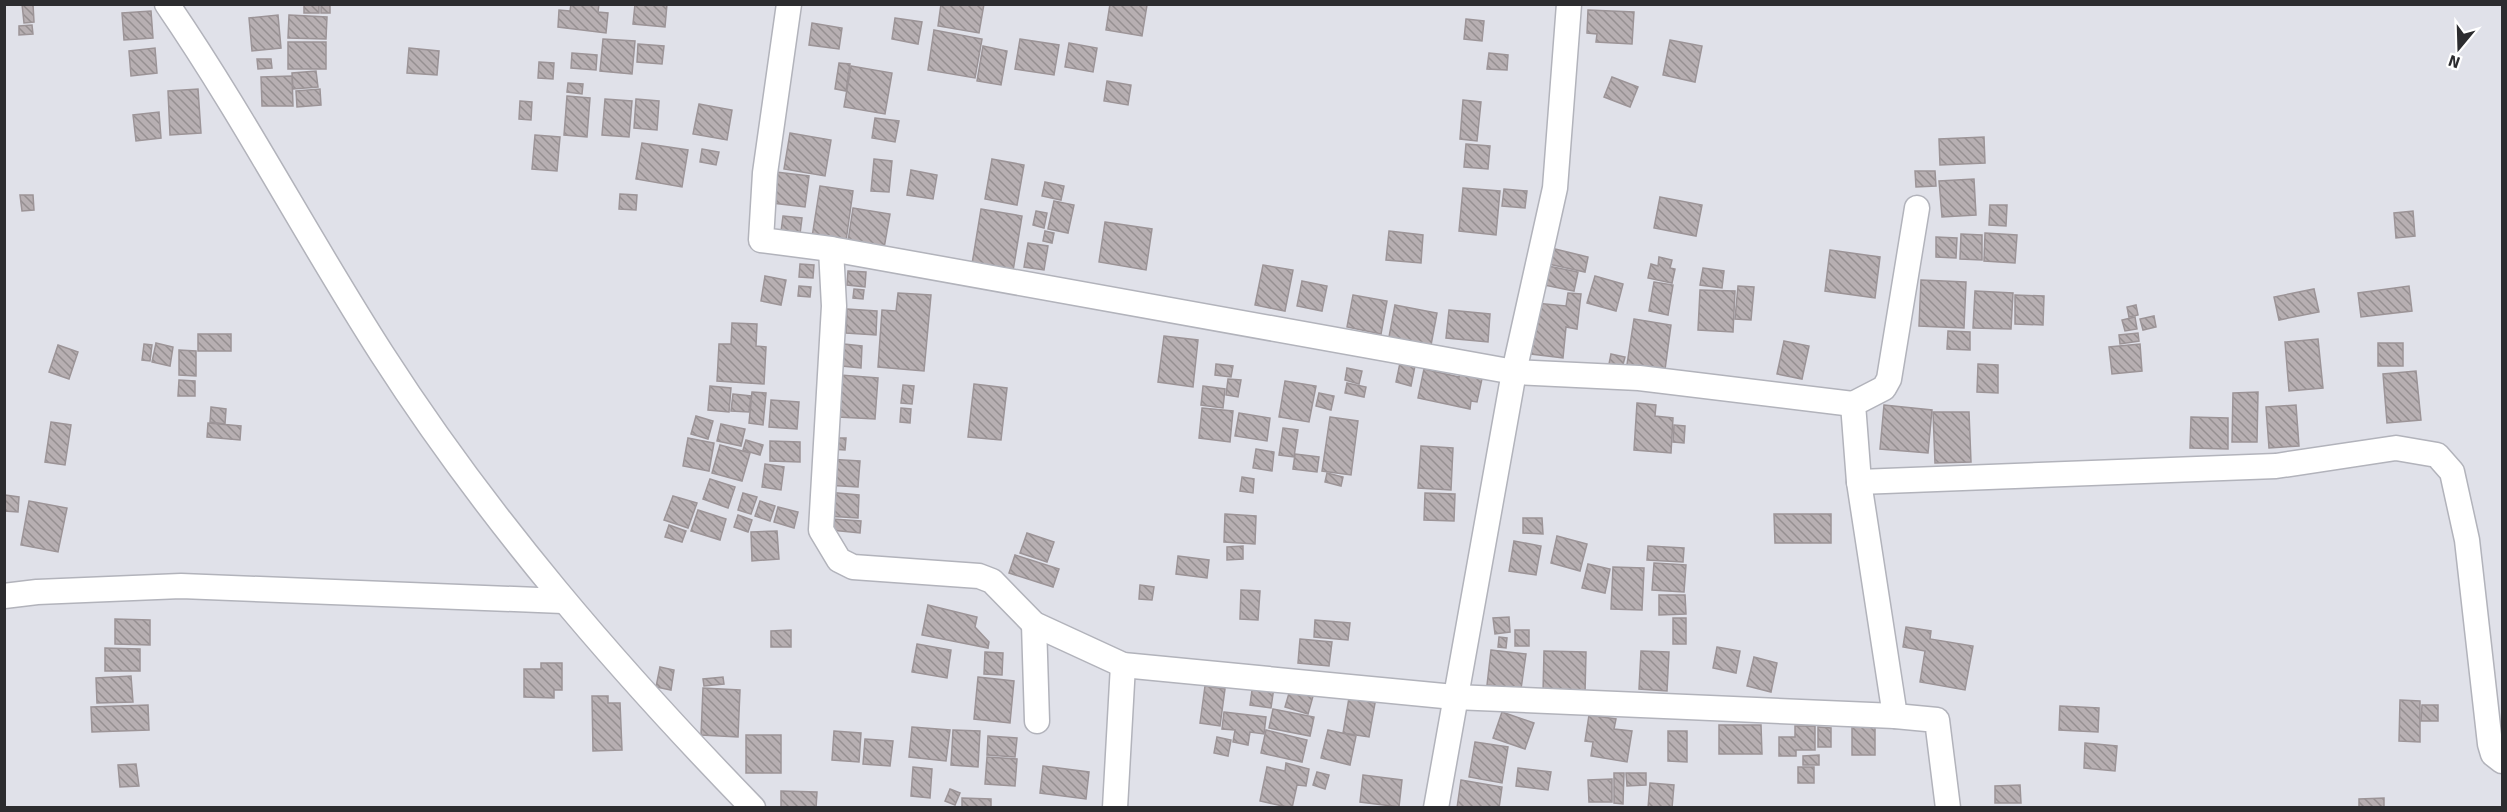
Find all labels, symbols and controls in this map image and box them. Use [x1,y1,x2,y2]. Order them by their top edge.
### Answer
north arrow [2429,18,2489,78]
text: N [2446,50,2463,73]

